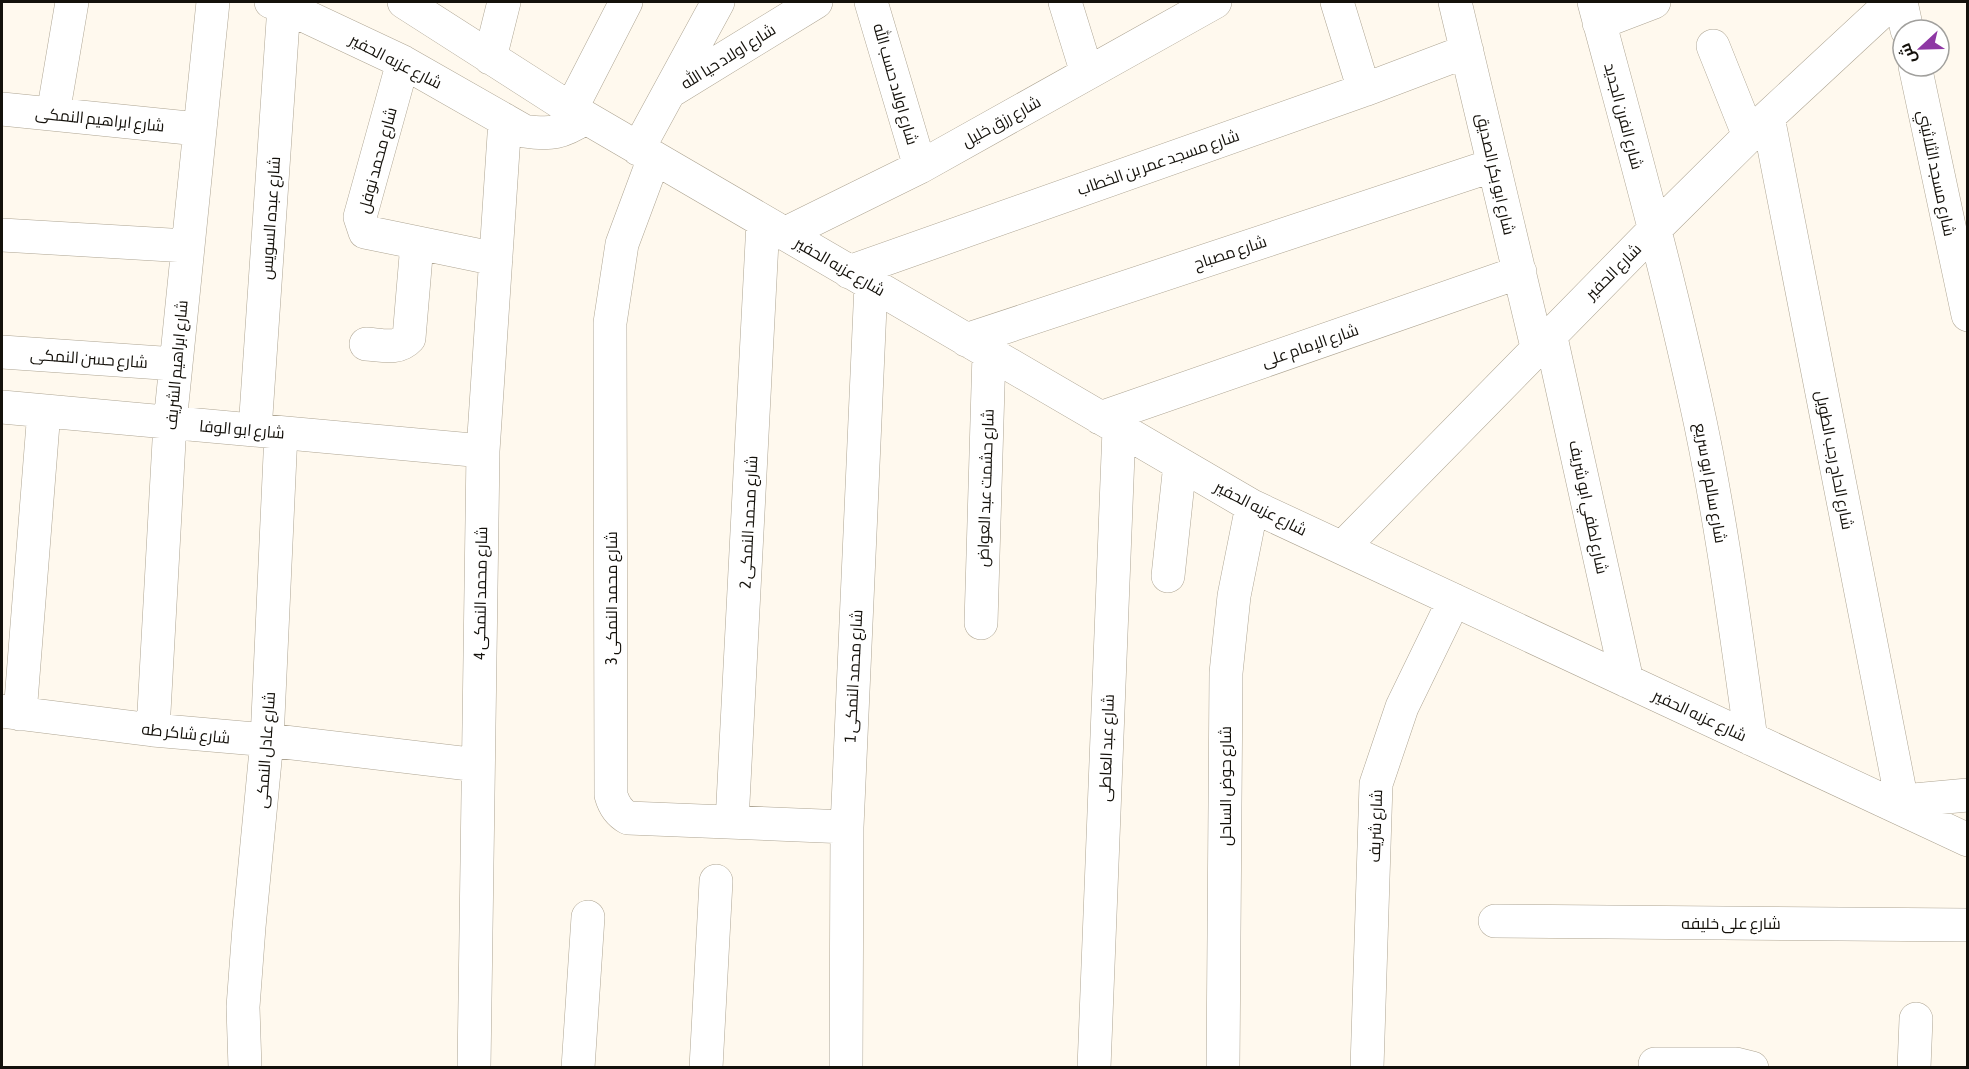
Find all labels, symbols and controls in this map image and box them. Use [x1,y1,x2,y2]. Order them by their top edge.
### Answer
north arrow [1891,18,1951,78]
street label: شارع اولاد حيا الله [677,19,780,95]
street label: شارع اولاد حسب الله [867,21,923,148]
street label: شارع عزبه الحفير [345,30,445,95]
text: ش [1895,40,1920,67]
street label: شارع الفرن الجديد [1598,61,1647,172]
street label: شارع رزق خليل [958,92,1045,153]
street label: شارع ابراهيم النمكى [34,103,166,138]
street label: شارع محمد نوفل [354,105,403,216]
street label: شارع مسجد الثلاثيني [1910,108,1959,239]
street label: شارع ابو بكر الصديق [1470,111,1519,237]
street label: شارع مسجد عمر بن الخطاب [1075,126,1242,201]
street label: شارع عبده السويس [257,156,286,280]
street label: شارع عزبه الحفير [789,232,888,302]
street label: شارع مصباح [1191,232,1270,275]
street label: شارع الحفير [1581,239,1647,305]
street label: شارع ابراهيم الشريف [161,299,194,431]
street label: شارع الإمام على [1259,320,1362,373]
street label: شارع حسن النمكى [29,345,148,374]
street label: شارع الحاج رجب الطويل [1810,389,1857,532]
street label: شارع حشمت عبد العواض [973,409,1000,568]
street label: شارع ابو الوفا [198,416,285,445]
street label: شارع سالم ابو سريع [1689,422,1730,545]
street label: شارع لطفي ابو شريف [1561,438,1612,577]
street label: شارع محمد النمكى 2 [736,455,763,589]
street label: شارع عزبه الحفير [1210,477,1310,542]
street label: شارع محمد النمكى 4 [470,526,493,660]
street label: شارع محمد النمكى 3 [602,531,623,665]
street label: شارع محمد النمكى 1 [841,609,868,743]
street label: شارع عزبه الحفير [1648,685,1750,747]
street label: شارع عادل النمكى [252,691,281,809]
street label: شارع عبد العاطى [1095,694,1120,802]
street label: شارع شاكر طه [140,719,231,750]
street label: شارع حوض الساحل [1216,726,1237,846]
street label: شارع شريف [1365,789,1388,863]
street label: شارع على خليفه [1681,914,1781,935]

